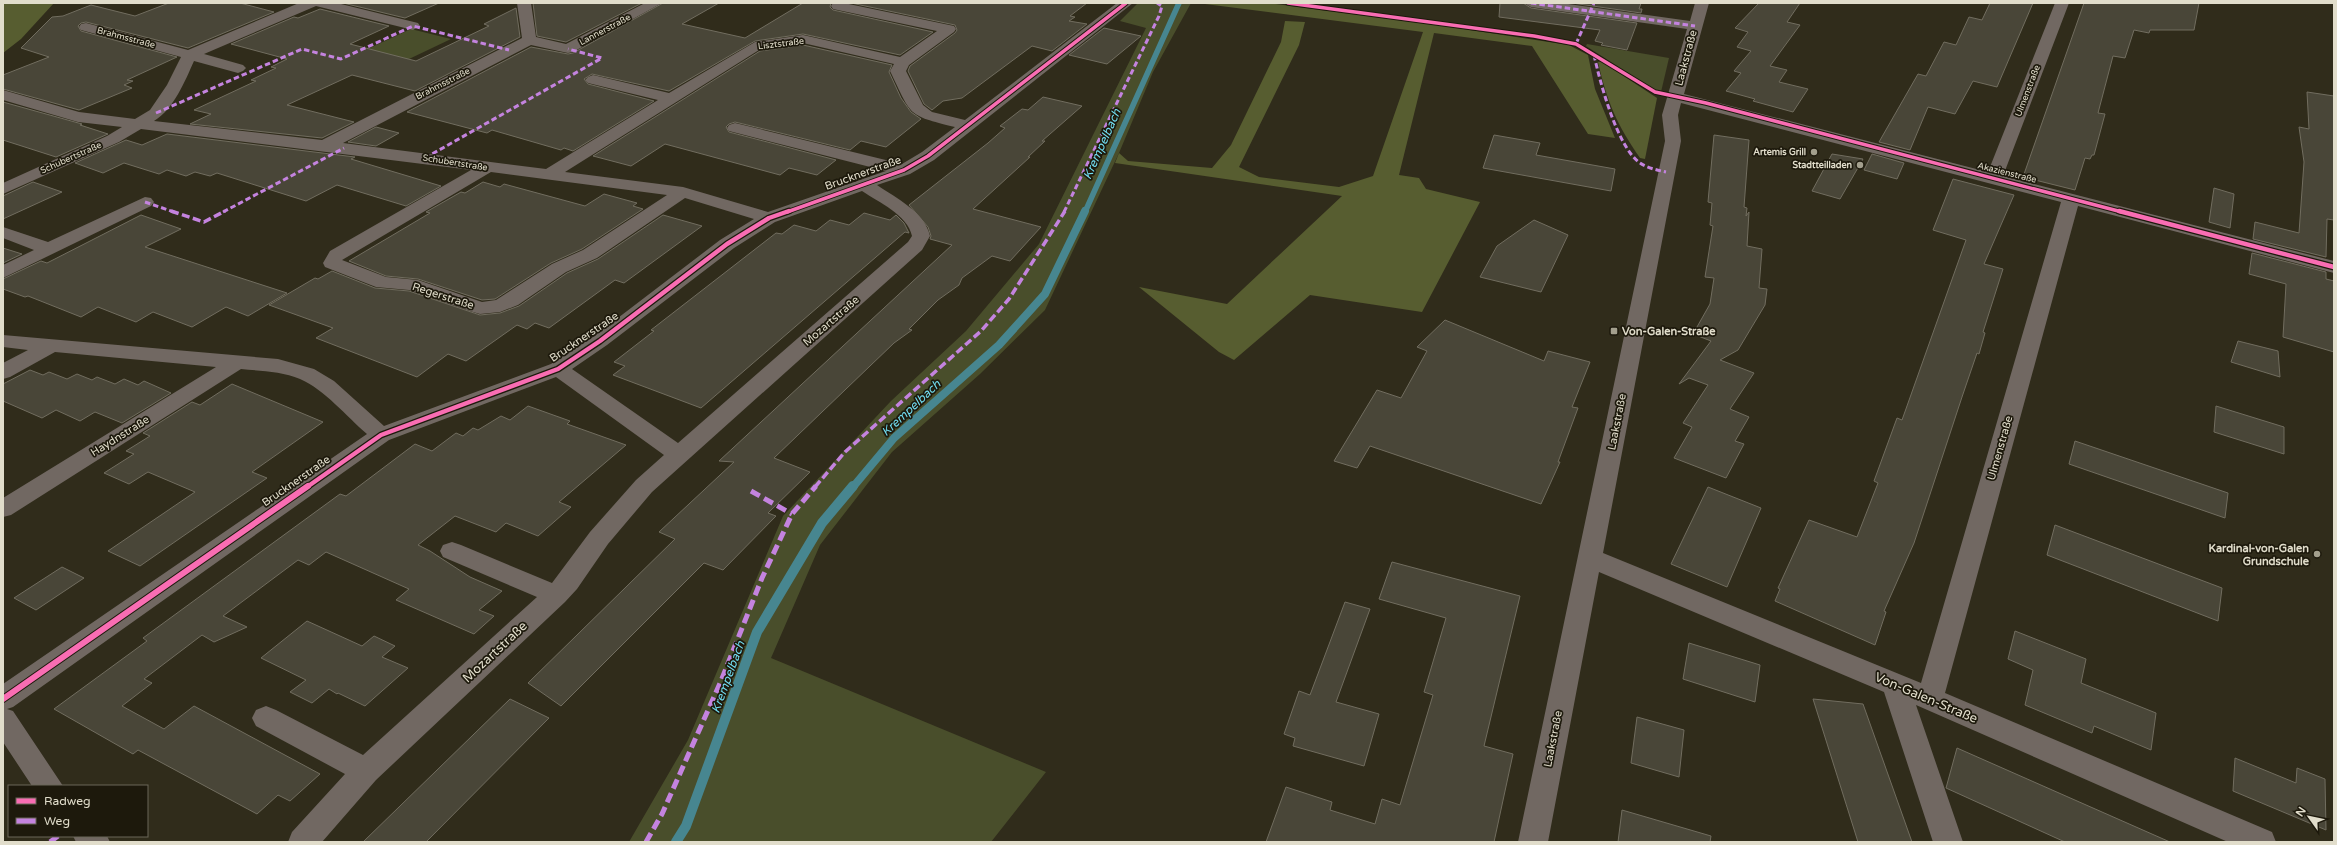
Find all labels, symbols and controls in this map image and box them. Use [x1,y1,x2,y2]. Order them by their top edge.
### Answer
street label: Lannerstraße [577,12,633,48]
street label: Brahmsstraße [96,25,156,51]
street label: Laakstraße [1672,29,1700,87]
street label: Lisztstraße [757,36,805,52]
street label: Ulmenstraße [2013,64,2043,118]
street label: Brahmsstraße [414,66,472,102]
water label: Krempelbach [1080,106,1124,181]
street label: Schubertstraße [39,140,103,176]
place label: Artemis Grill [1753,147,1806,158]
marker: Artemis Grill [1809,147,1819,157]
street label: Schubertstraße [422,152,488,174]
street label: Brucknerstraße [823,153,903,193]
place label: Stadtteilladen [1793,160,1852,171]
marker: Stadtteilladen [1855,160,1865,170]
street label: Akazienstraße [1976,160,2038,186]
street label: Regerstraße [410,280,476,312]
street label: Mozartstraße [800,293,862,349]
street label: Brucknerstraße [547,309,621,365]
place label: Von-Galen-Straße [1622,325,1716,338]
marker: Von-Galen-Straße [1609,326,1619,336]
water label: Krempelbach [879,377,944,439]
street label: Laakstraße [1605,393,1629,451]
street label: Haydnstraße [88,413,152,459]
street label: Ulmenstraße [1985,414,2015,482]
street label: Brucknerstraße [259,453,333,509]
place label: Kardinal-von-Galen Grundschule [2209,542,2310,568]
marker: Kardinal-von-Galen Grundschule [2312,549,2322,559]
street label: Mozartstraße [459,618,531,686]
water label: Krempelbach [708,638,748,715]
street label: Von-Galen-Straße [1872,669,1980,727]
street label: Laakstraße [1541,710,1565,768]
legend [8,785,148,837]
text: Radweg [44,794,91,808]
north arrow [2289,797,2329,837]
text: N [2293,805,2309,819]
text: Weg [44,814,70,828]

